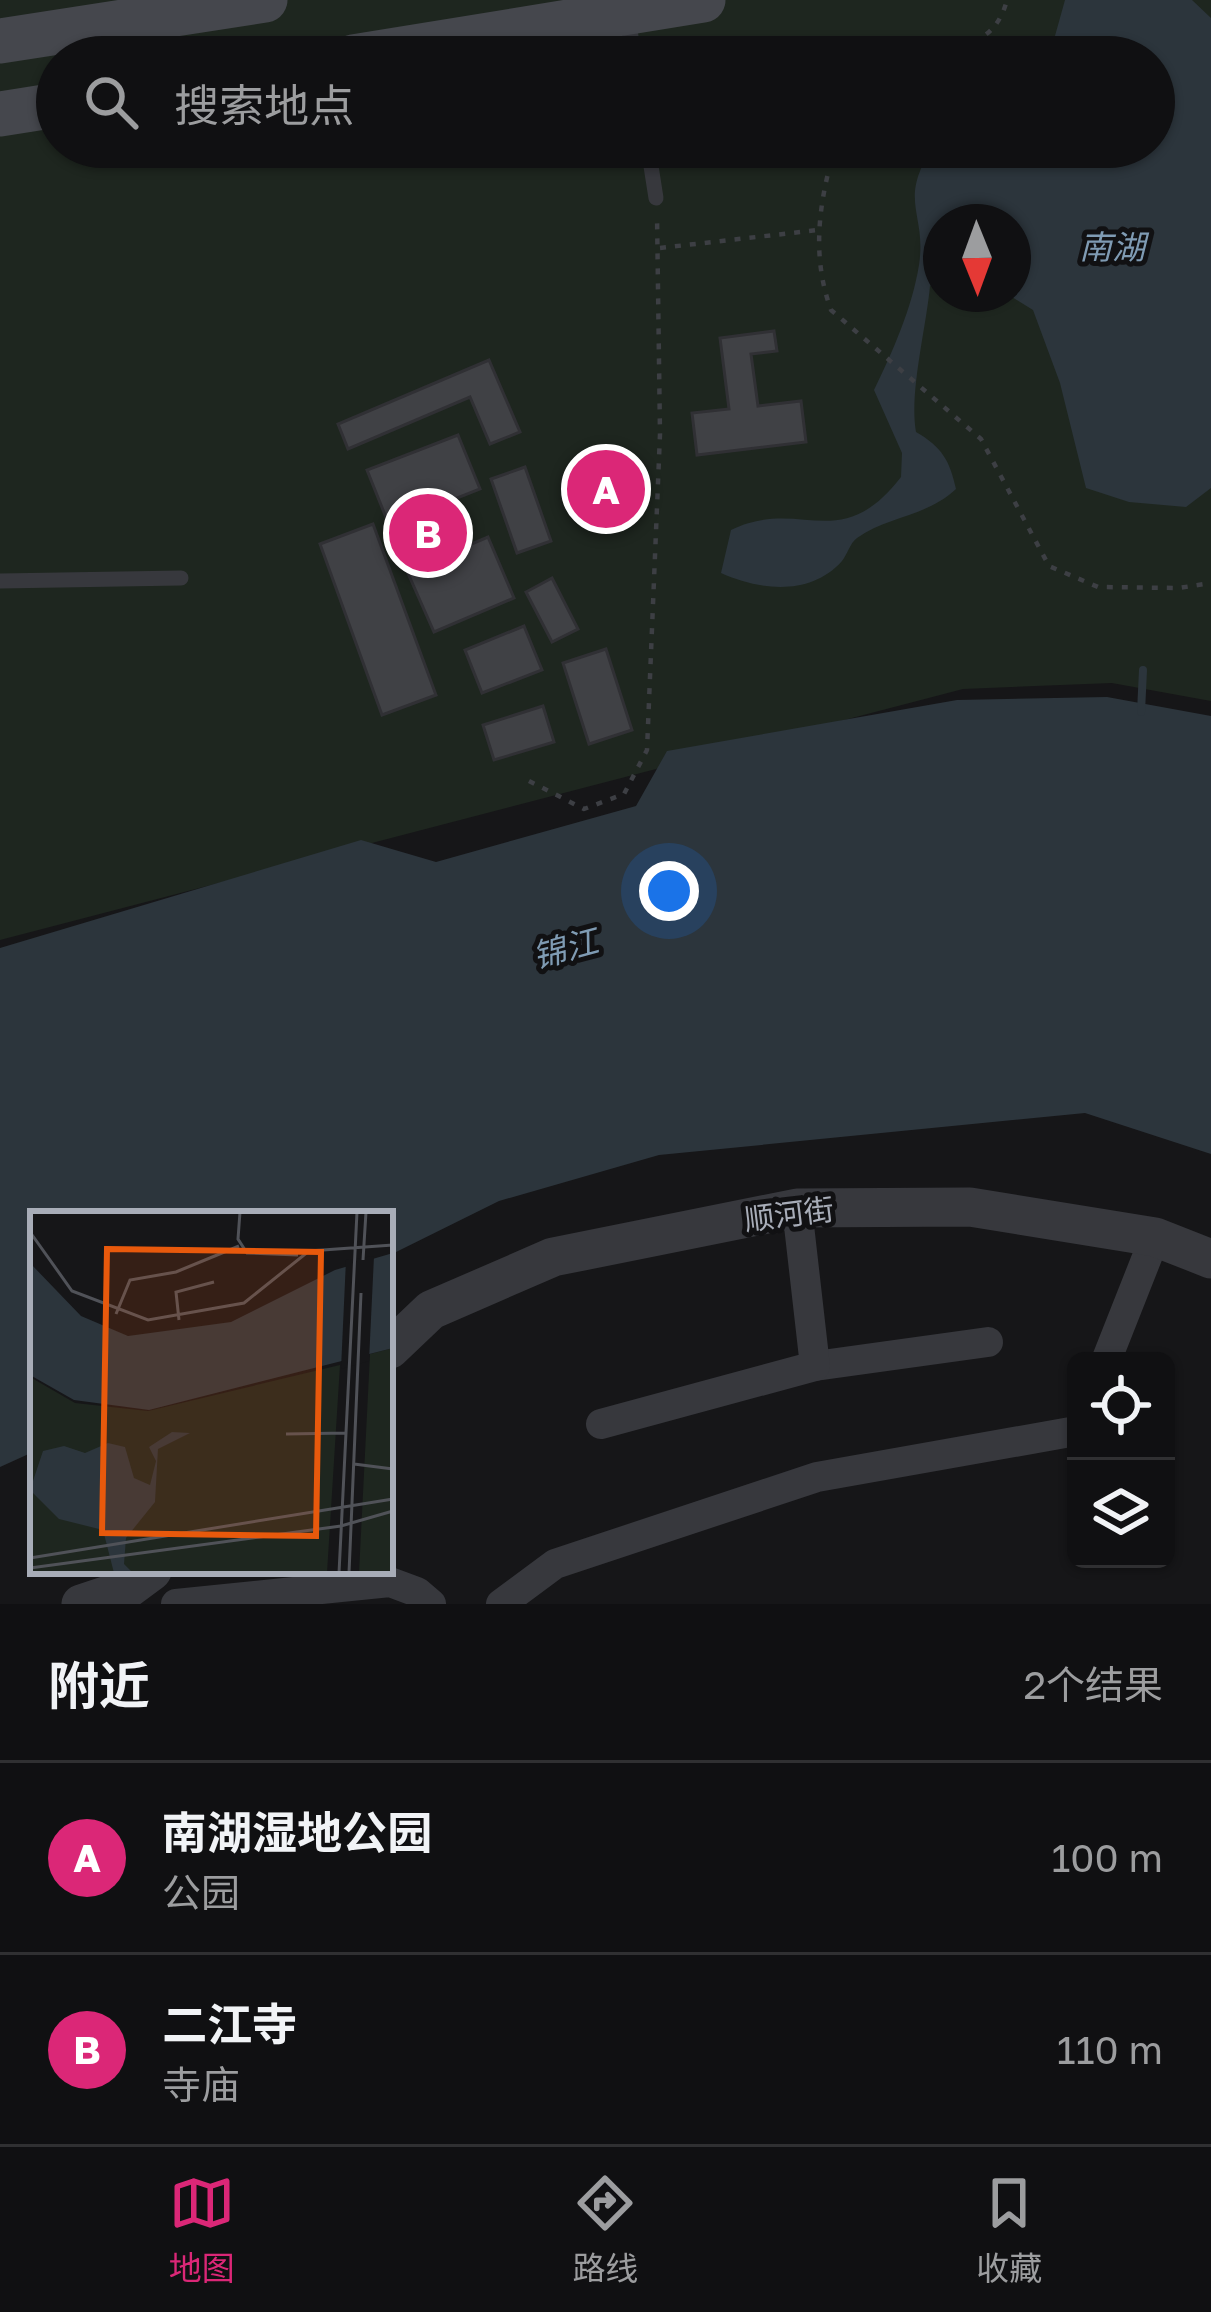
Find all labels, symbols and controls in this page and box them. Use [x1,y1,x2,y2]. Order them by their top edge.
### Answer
search box [36,36,1175,168]
icon: search [78,69,144,135]
text: 搜索地点 [174,78,354,132]
north arrow [923,204,1031,312]
water label: 南湖 [1079,227,1150,266]
pin: A [567,444,645,534]
pin: B [389,488,467,578]
your location [639,861,699,921]
water label: 锦江 [528,920,605,975]
street label: 顺河街 [742,1191,836,1237]
inset map [30,1211,393,1574]
map controls [1067,1352,1175,1568]
button: locate [1067,1352,1175,1460]
button: layers [1067,1460,1175,1568]
text: 附近 [48,1654,150,1715]
text: 2个结果 [1023,1661,1163,1708]
text: 南湖湿地公园 [162,1805,432,1859]
text: A [73,1834,101,1881]
text: 100 m [1051,1834,1163,1881]
text: 公园 [162,1869,240,1916]
text: 二江寺 [162,1997,297,2051]
text: B [73,2026,101,2073]
text: 110 m [1057,2026,1163,2073]
text: 寺庙 [162,2061,240,2108]
tab: 地图 [169,2170,235,2290]
tab: 路线 [572,2170,638,2290]
tab: 收藏 [976,2170,1042,2290]

